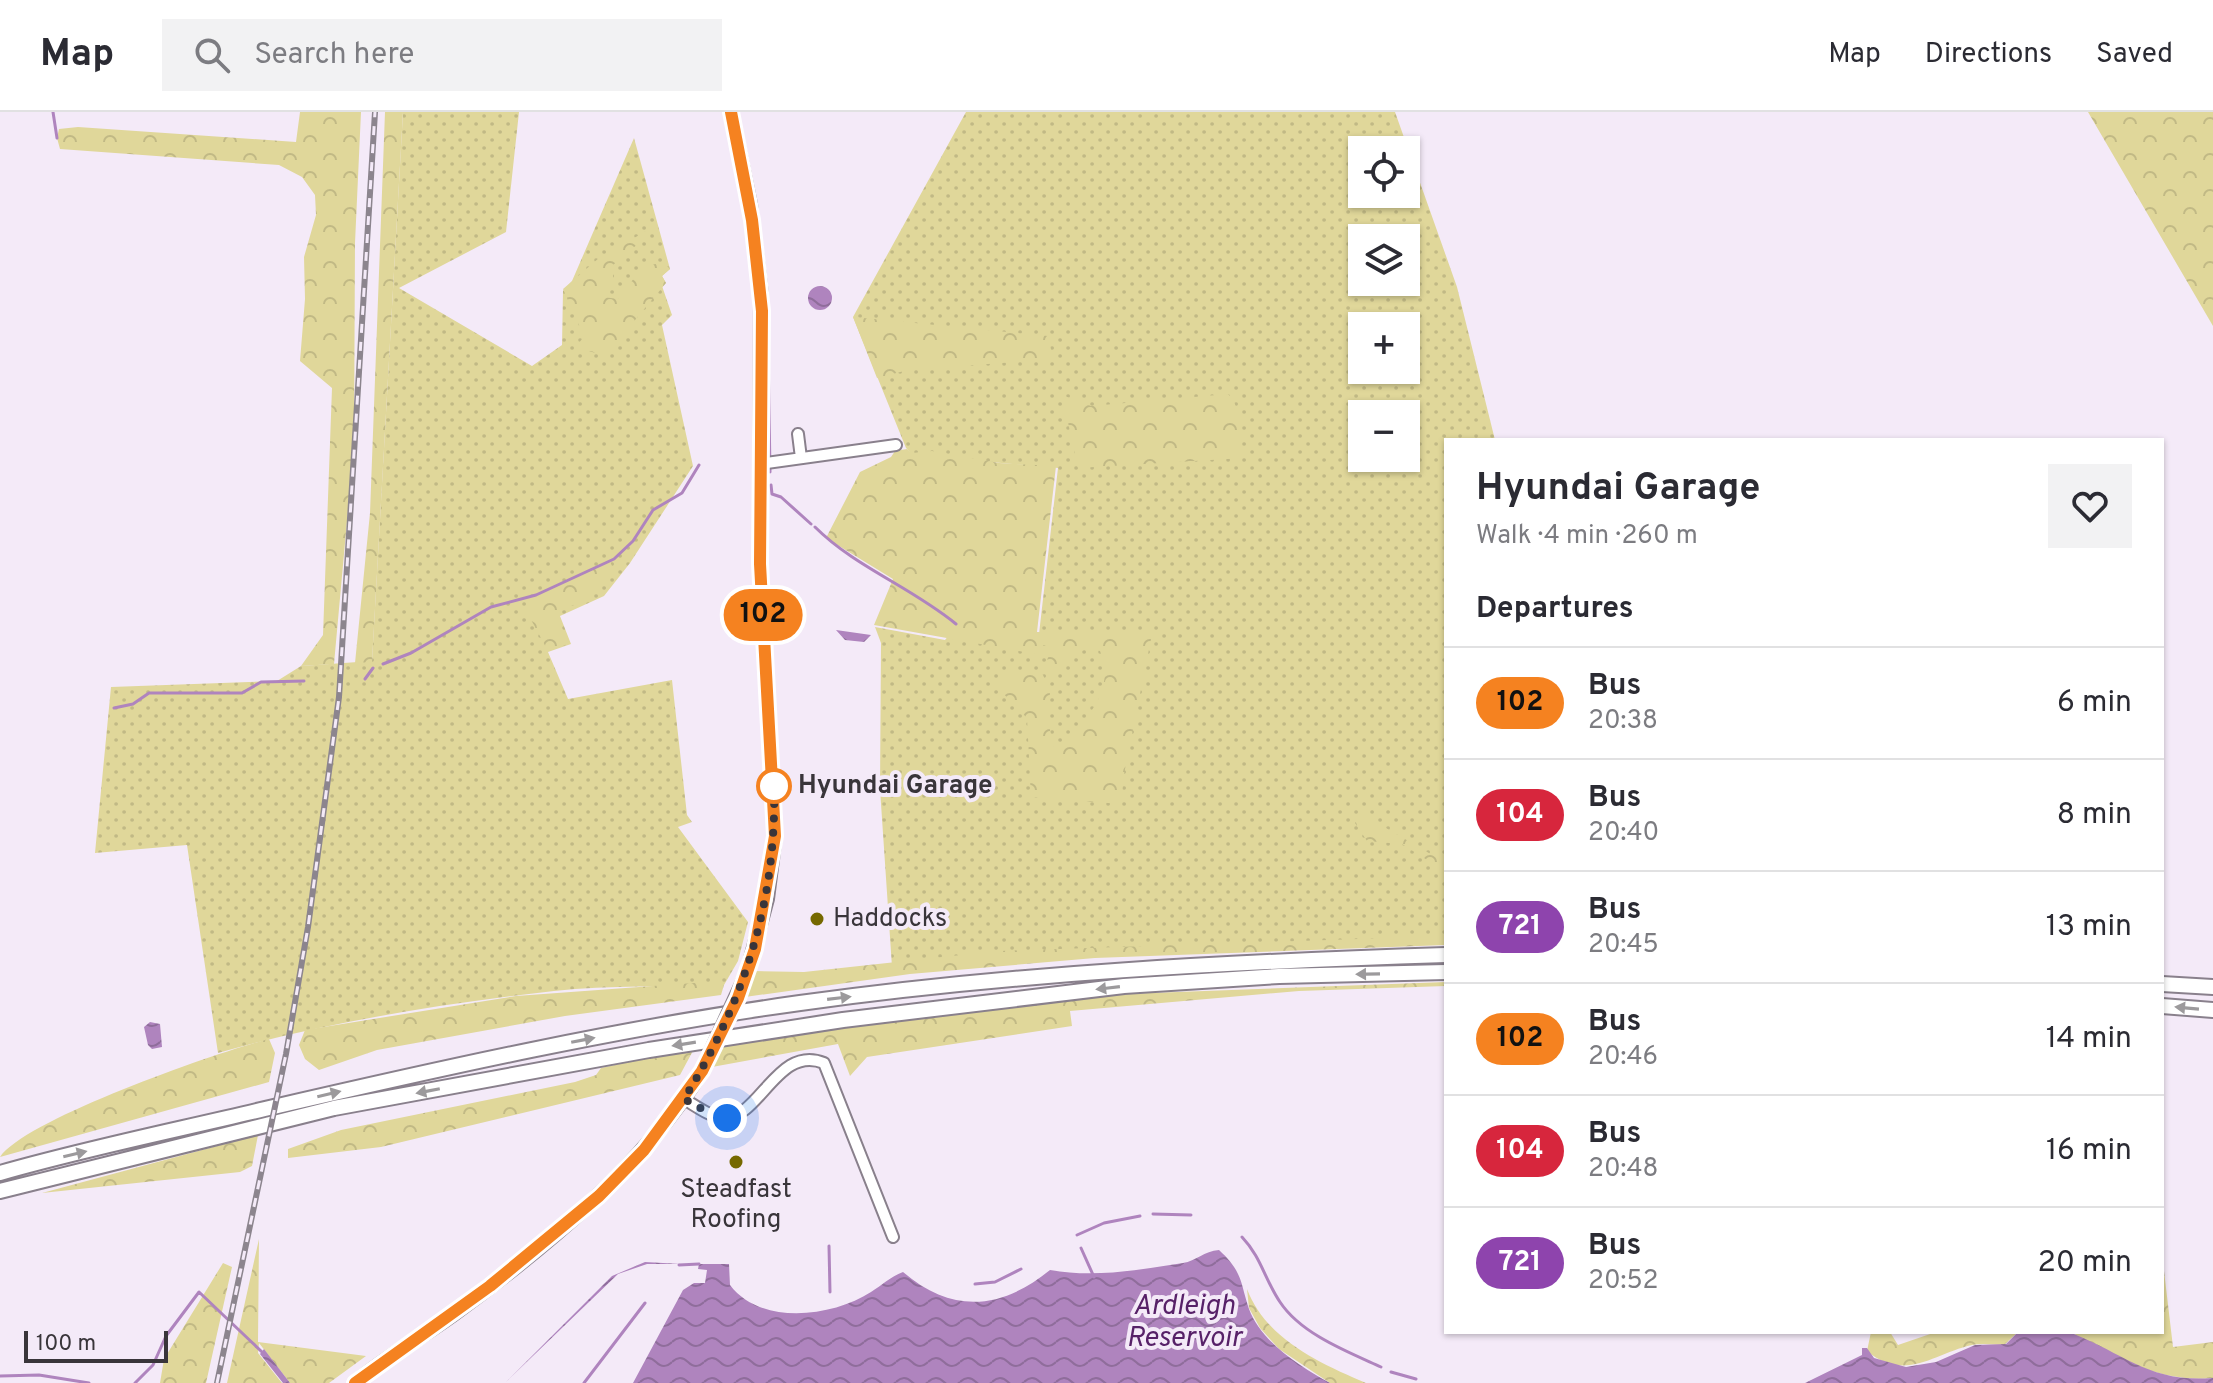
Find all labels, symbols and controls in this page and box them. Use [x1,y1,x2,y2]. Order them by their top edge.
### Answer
search box [162,19,722,91]
text: Map [40,31,114,80]
icon: search [190,33,234,77]
text: Search here [254,37,414,74]
text: Map [1828,37,1881,73]
text: Directions [1925,37,2052,73]
text: Saved [2096,37,2173,73]
map controls [1348,136,1420,472]
button: locate [1348,136,1420,208]
button: layers [1348,224,1420,296]
button: + [1348,312,1420,384]
button: − [1348,400,1420,472]
button: heart [2048,464,2132,548]
text: Hyundai Garage [1476,465,1760,514]
text: Walk · 4 min · 260 m [1476,520,1698,553]
line badge: 102 [717,589,809,641]
text: Departures [1476,591,1634,628]
text: 102 [740,597,786,633]
text: Bus [1588,668,1641,705]
text: 102 [1497,685,1543,721]
text: 6 min [2057,685,2132,722]
text: 20:38 [1588,705,1658,738]
marker: Hyundai Garage [757,769,791,803]
place label: Hyundai Garage [798,770,993,803]
text: Bus [1588,780,1641,817]
text: 104 [1496,797,1544,833]
text: 8 min [2057,797,2132,834]
text: 20:40 [1588,817,1659,850]
text: Bus [1588,892,1641,929]
place label: Haddocks [833,903,947,936]
text: 721 [1499,909,1541,945]
text: 13 min [2046,909,2132,946]
marker: Haddocks [808,910,826,928]
text: 20:45 [1588,929,1659,962]
one-way arrow [1355,968,1380,980]
one-way arrow [1096,982,1121,995]
one-way arrow [827,992,852,1005]
one-way arrow [2175,1001,2200,1014]
text: Bus [1588,1004,1641,1041]
text: 102 [1497,1021,1543,1057]
text: 14 min [2046,1021,2132,1058]
one-way arrow [571,1034,596,1046]
one-way arrow [671,1038,696,1051]
text: 20:46 [1588,1041,1658,1074]
one-way arrow [416,1085,441,1097]
one-way arrow [316,1088,341,1100]
your location [707,1098,747,1138]
text: Bus [1588,1116,1641,1153]
text: 104 [1496,1133,1544,1169]
text: 16 min [2046,1133,2132,1170]
one-way arrow [63,1147,88,1160]
marker: Steadfast Roofing [727,1153,745,1171]
text: 20:48 [1588,1153,1659,1186]
place label: Steadfast Roofing [680,1174,792,1237]
text: Bus [1588,1228,1641,1265]
text: 721 [1499,1245,1541,1281]
text: 20 min [2037,1245,2132,1282]
text: 20:52 [1588,1265,1658,1298]
water label: Ardleigh Reservoir [1126,1289,1244,1357]
scale bar [24,1327,168,1363]
text: 100 m [36,1331,96,1358]

